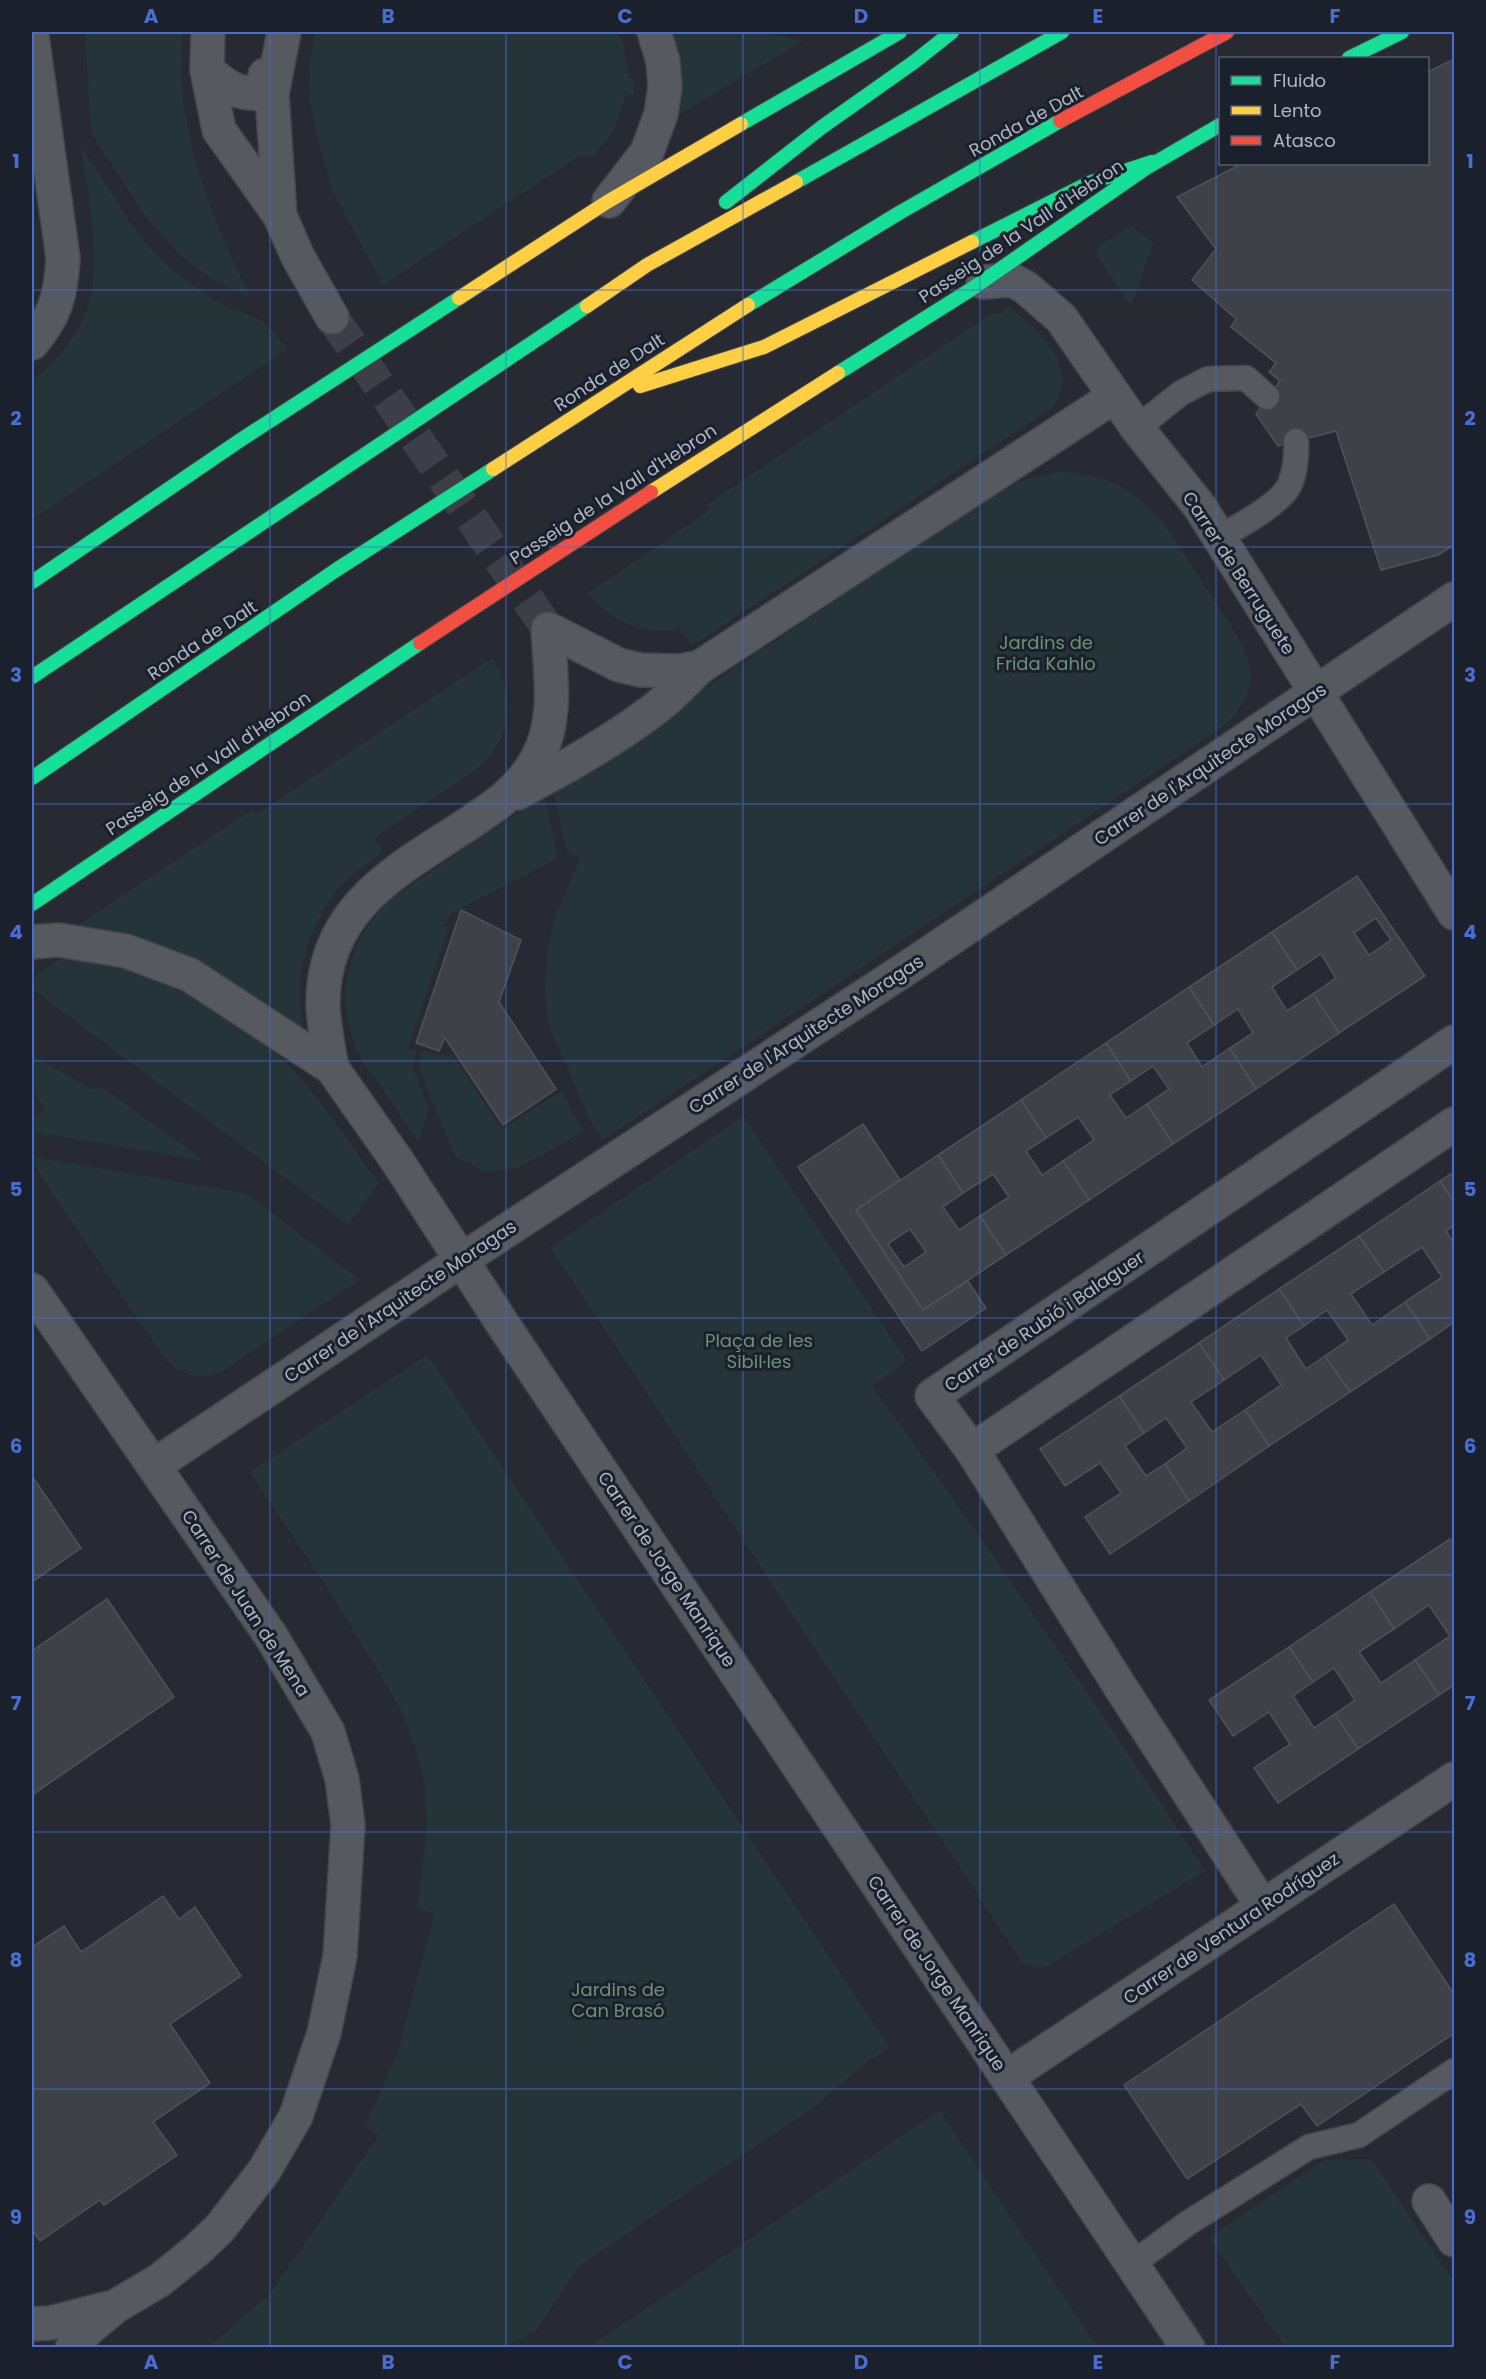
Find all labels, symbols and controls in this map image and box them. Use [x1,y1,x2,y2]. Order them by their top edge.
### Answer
text: A [144,2,159,30]
text: B [381,2,395,30]
text: C [617,2,633,30]
text: D [854,2,868,30]
text: E [1093,2,1103,30]
text: F [1330,2,1341,30]
legend [1219,57,1429,165]
text: Fluido [1273,68,1326,93]
street label: Ronda de Dalt [964,79,1088,163]
text: Lento [1273,98,1322,123]
text: Atasco [1273,128,1336,153]
text: 1 [12,147,20,175]
text: 1 [1466,147,1474,175]
street label: Passeig de la Vall d'Hebron [914,153,1128,309]
street label: Ronda de Dalt [549,327,669,417]
text: 2 [10,404,22,432]
text: 2 [1464,404,1476,432]
street label: Passeig de la Vall d'Hebron [505,418,721,570]
street label: Carrer de Berruguete [1177,487,1301,659]
street label: Ronda de Dalt [142,594,262,686]
park label: Jardins de Frida Kahlo [996,630,1096,676]
text: 3 [10,661,22,689]
text: 3 [1464,661,1476,689]
street label: Carrer de l'Arquitecte Moragas [1089,677,1331,851]
street label: Passeig de la Vall d'Hebron [101,685,315,841]
text: 4 [9,918,23,946]
text: 4 [1463,918,1477,946]
street label: Carrer de l'Arquitecte Moragas [684,949,928,1119]
text: 5 [10,1175,23,1203]
text: 5 [1464,1175,1477,1203]
street label: Carrer de l'Arquitecte Moragas [279,1214,521,1388]
street label: Carrer de Rubió i Balaguer [939,1244,1149,1397]
park label: Plaça de les Sibil·les [705,1328,813,1374]
text: 6 [10,1432,22,1460]
text: 6 [1464,1432,1476,1460]
street label: Carrer de Jorge Manrique [592,1466,742,1672]
street label: Carrer de Juan de Mena [176,1505,316,1701]
text: 7 [11,1689,22,1717]
text: 7 [1465,1689,1476,1717]
street label: Carrer de Ventura Rodríguez [1118,1846,1344,2010]
street label: Carrer de Jorge Manrique [862,1870,1012,2076]
text: 8 [10,1946,22,1974]
text: 8 [1464,1946,1476,1974]
park label: Jardins de Can Brasó [571,1977,665,2023]
text: 9 [10,2203,22,2231]
text: 9 [1464,2203,1476,2231]
text: A [144,2348,159,2376]
text: B [381,2348,395,2376]
text: C [617,2348,633,2376]
text: D [854,2348,868,2376]
text: E [1093,2348,1103,2376]
text: F [1330,2348,1341,2376]

